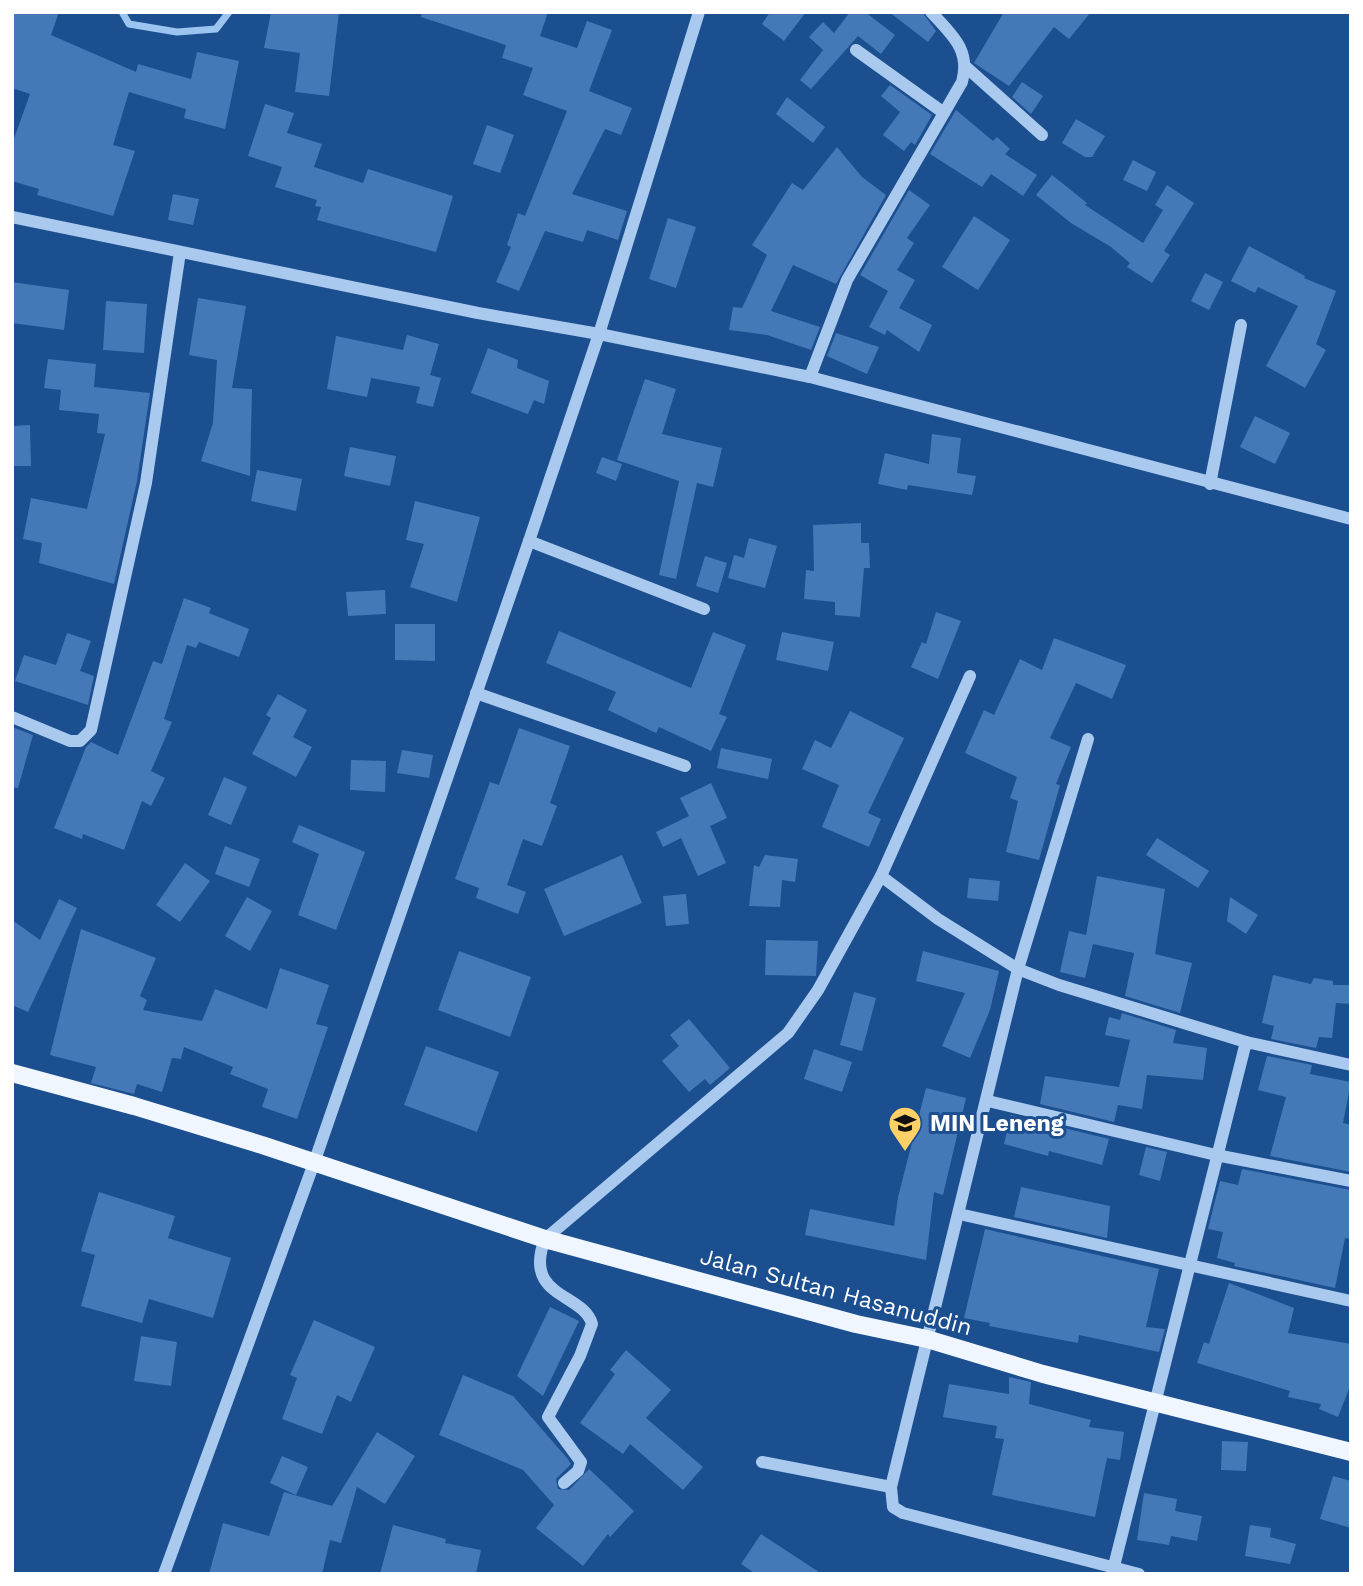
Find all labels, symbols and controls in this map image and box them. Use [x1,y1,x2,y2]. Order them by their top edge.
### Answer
school or university icon: MIN Leneng [886,1104,924,1153]
place label: MIN Leneng [930,1110,1064,1137]
street label: Jalan Sultan Hasanuddin [697,1243,975,1341]

